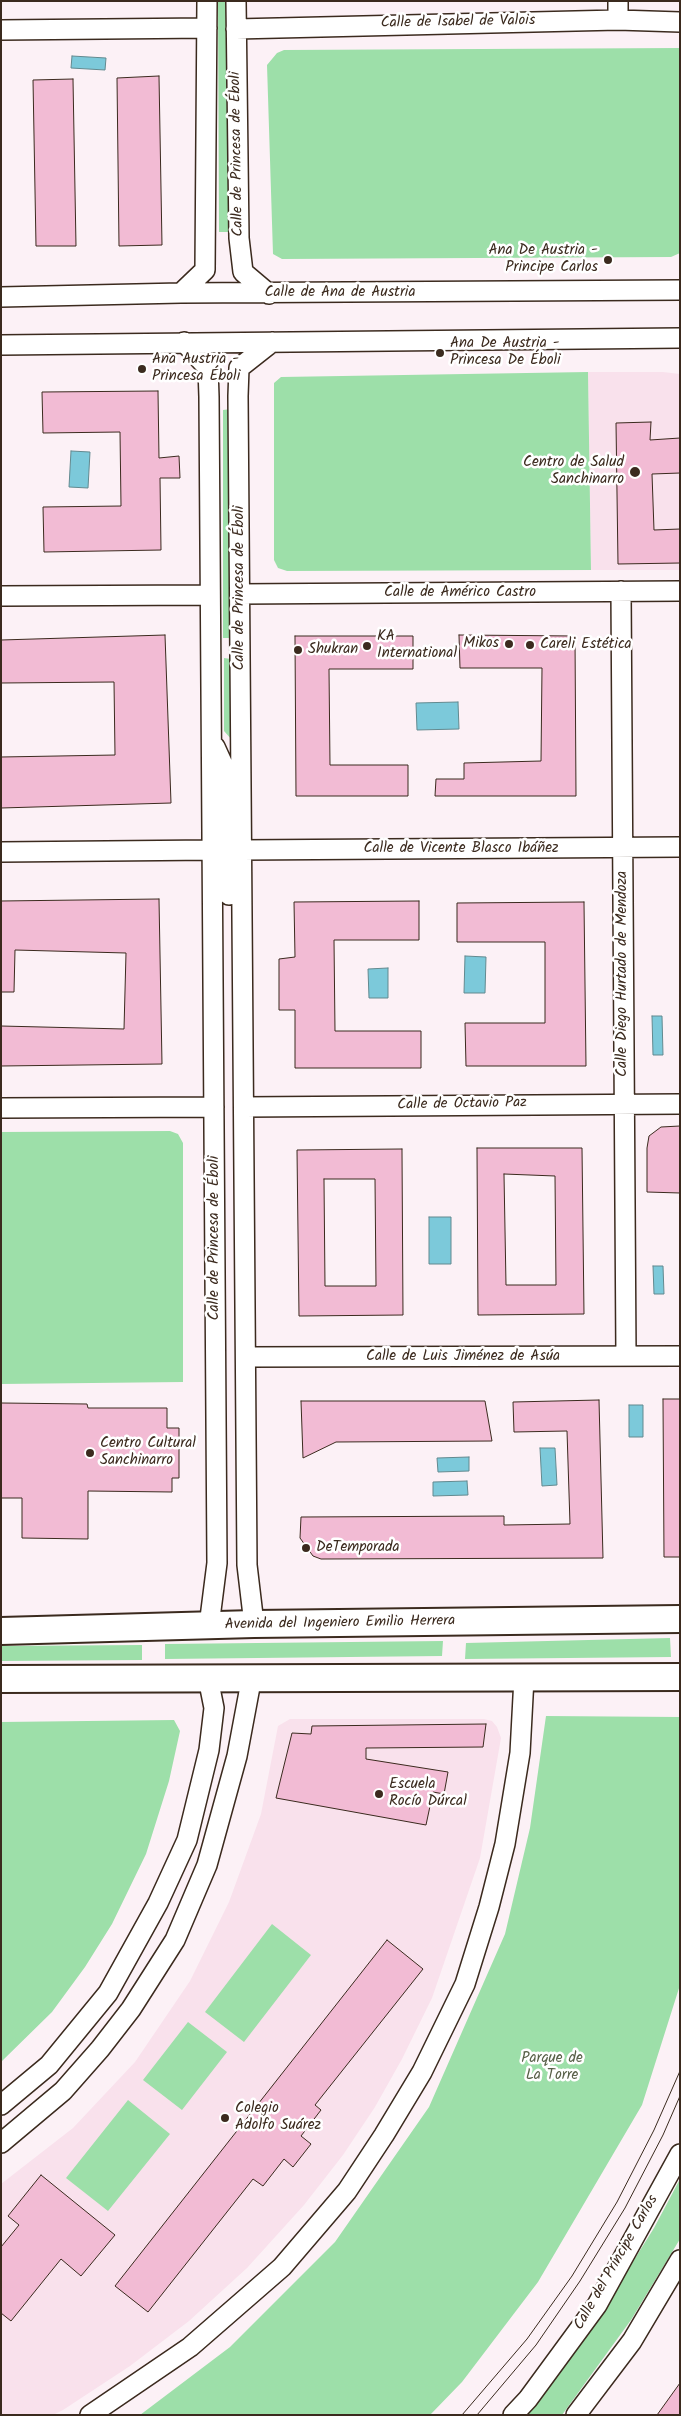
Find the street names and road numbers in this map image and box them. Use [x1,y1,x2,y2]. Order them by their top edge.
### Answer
street label: Calle de Isabel de Valois [381,13,535,33]
street label: Calle de Princesa de Éboli [228,71,248,237]
street label: Calle de Ana de Austria [265,284,415,302]
street label: Calle de Princesa de Éboli [231,506,249,670]
street label: Calle de Américo Castro [384,584,536,602]
street label: Calle de Vicente Blasco Ibáñez [364,840,558,858]
street label: Calle Diego Hurtado de Mendoza [614,871,632,1077]
street label: Calle de Octavio Paz [397,1095,527,1115]
street label: Calle de Princesa de Éboli [206,1156,224,1320]
street label: Calle de Luis Jiménez de Asúa [366,1348,560,1366]
street label: Avenida del Ingeniero Emilio Herrera [225,1613,455,1635]
street label: Calle del Príncipe Carlos [571,2192,663,2334]

